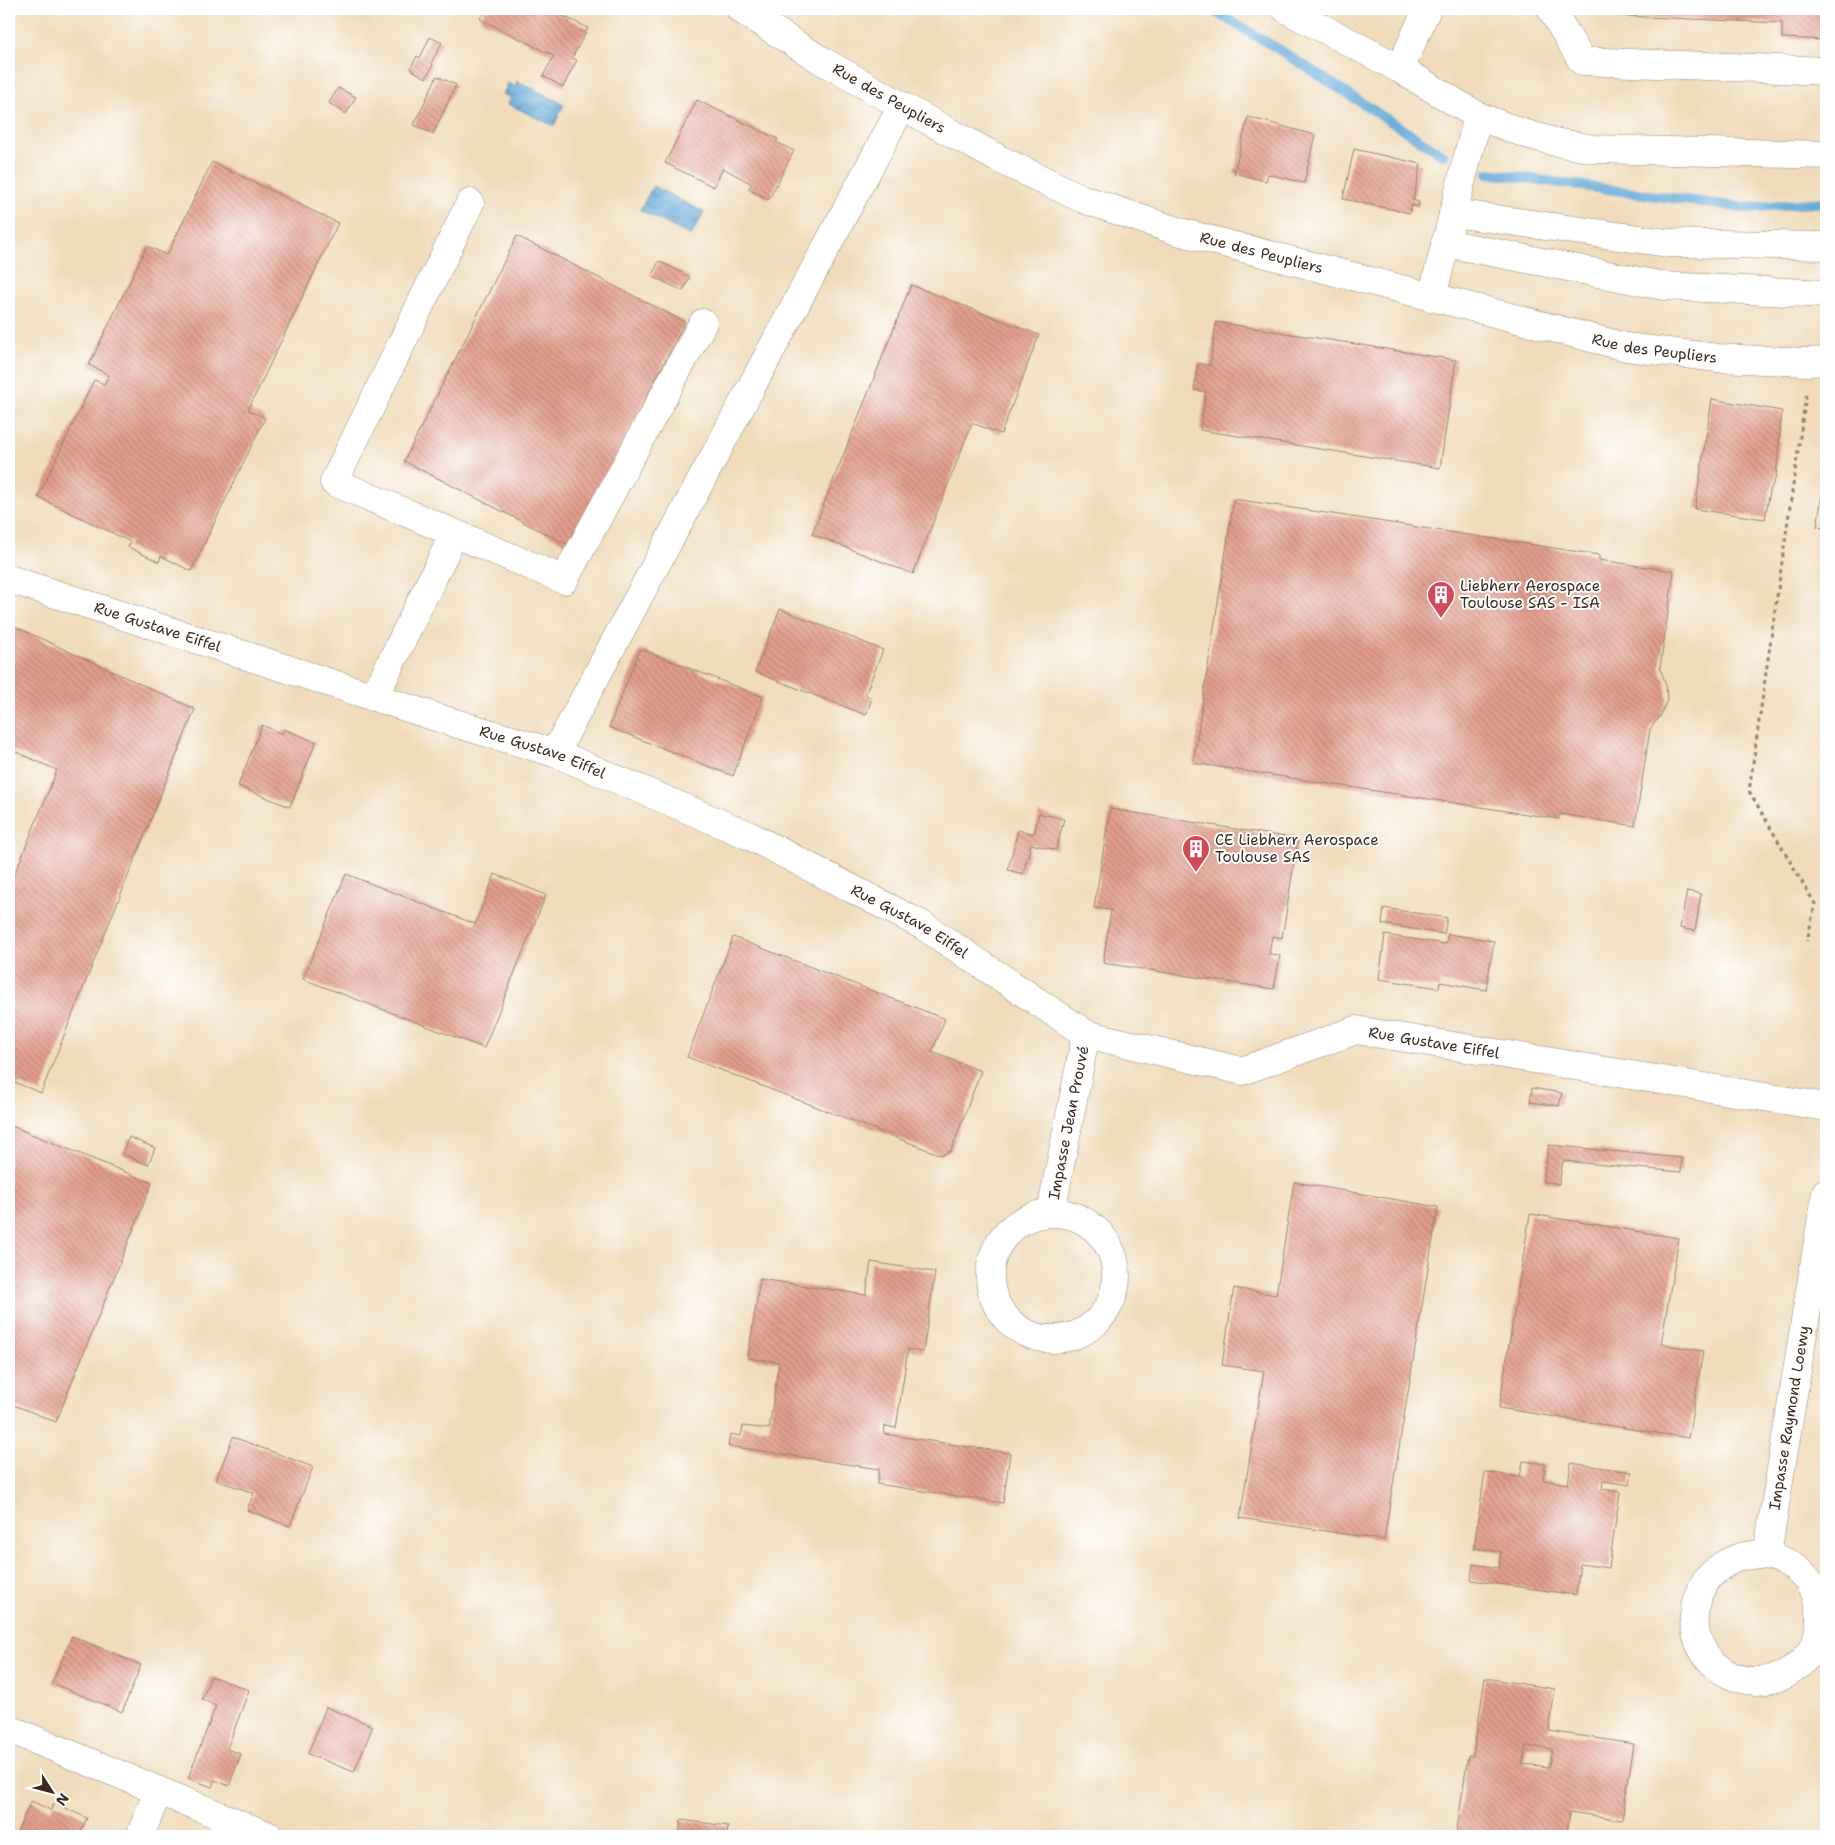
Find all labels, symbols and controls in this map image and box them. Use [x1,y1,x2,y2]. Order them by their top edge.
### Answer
street label: Rue des Peupliers [829,59,949,138]
street label: Rue des Peupliers [1198,227,1325,278]
street label: Rue des Peupliers [1590,329,1718,368]
place label: Liebherr Aerospace Toulouse SAS - ISA [1460,576,1600,613]
building icon: Liebherr Aerospace Toulouse SAS - ISA [1426,580,1456,619]
street label: Rue Gustave Eiffel [91,597,224,657]
street label: Rue Gustave Eiffel [477,721,609,784]
place label: CE Liebherr Aerospace Toulouse SAS [1215,830,1379,867]
building icon: CE Liebherr Aerospace Toulouse SAS [1181,834,1211,873]
street label: Rue Gustave Eiffel [847,880,973,963]
street label: Rue Gustave Eiffel [1367,1022,1501,1063]
street label: Impasse Jean Prouvé [1044,1044,1093,1201]
street label: Impasse Raymond Loewy [1764,1324,1814,1512]
north arrow [28,1768,78,1818]
text: N [52,1790,73,1809]

